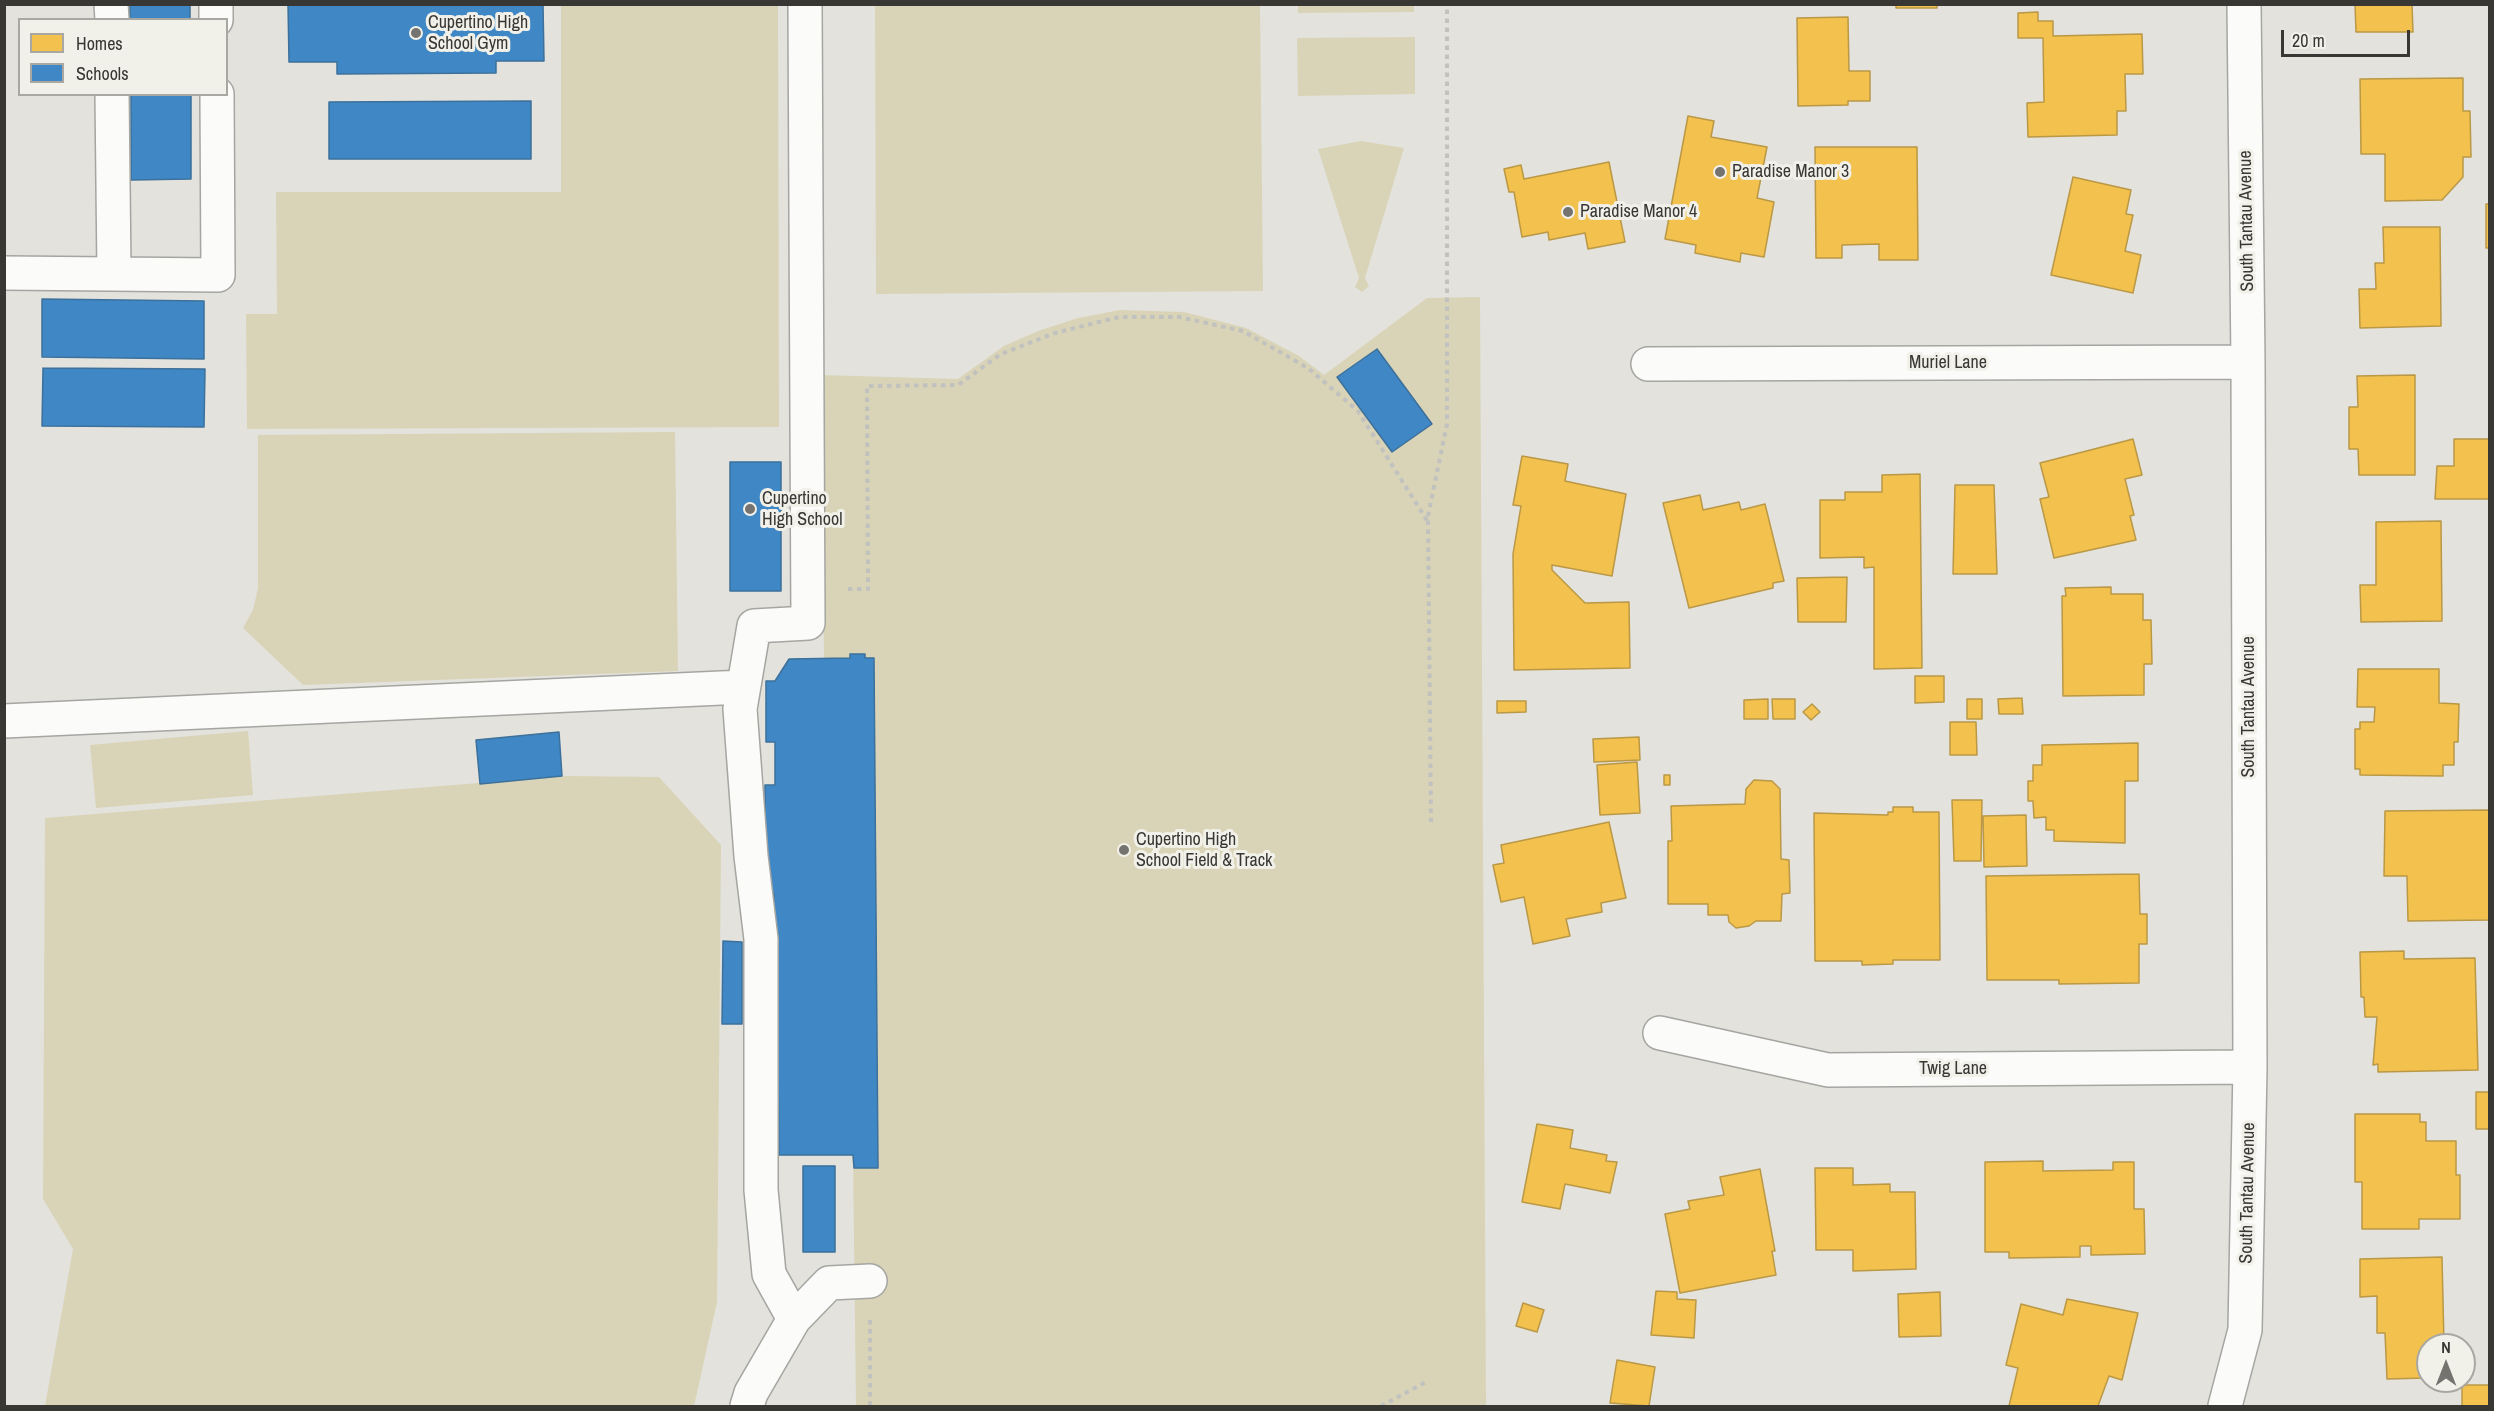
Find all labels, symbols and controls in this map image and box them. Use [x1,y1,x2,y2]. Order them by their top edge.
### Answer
place label: Cupertino High School Gym [428,12,528,54]
legend [18,18,228,96]
scale bar [2284,18,2413,56]
marker: Cupertino High School Gym [409,26,423,40]
text: 20 m [2292,28,2325,53]
text: Homes [76,31,123,56]
text: Schools [76,61,129,86]
street label: South Tantau Avenue [2235,150,2259,292]
place label: Paradise Manor 3 [1732,161,1849,183]
marker: Paradise Manor 3 [1713,165,1727,179]
place label: Paradise Manor 4 [1580,201,1697,223]
marker: Paradise Manor 4 [1561,205,1575,219]
street label: Muriel Lane [1909,352,1987,374]
place label: Cupertino High School [762,488,842,530]
marker: Cupertino High School [743,502,757,516]
street label: South Tantau Avenue [2238,636,2260,778]
place label: Cupertino High School Field & Track [1136,829,1272,872]
marker: Cupertino High School Field & Track [1117,843,1131,857]
street label: Twig Lane [1919,1058,1987,1080]
street label: South Tantau Avenue [2236,1122,2260,1264]
north arrow [2416,1333,2476,1393]
text: N [2441,1336,2451,1358]

